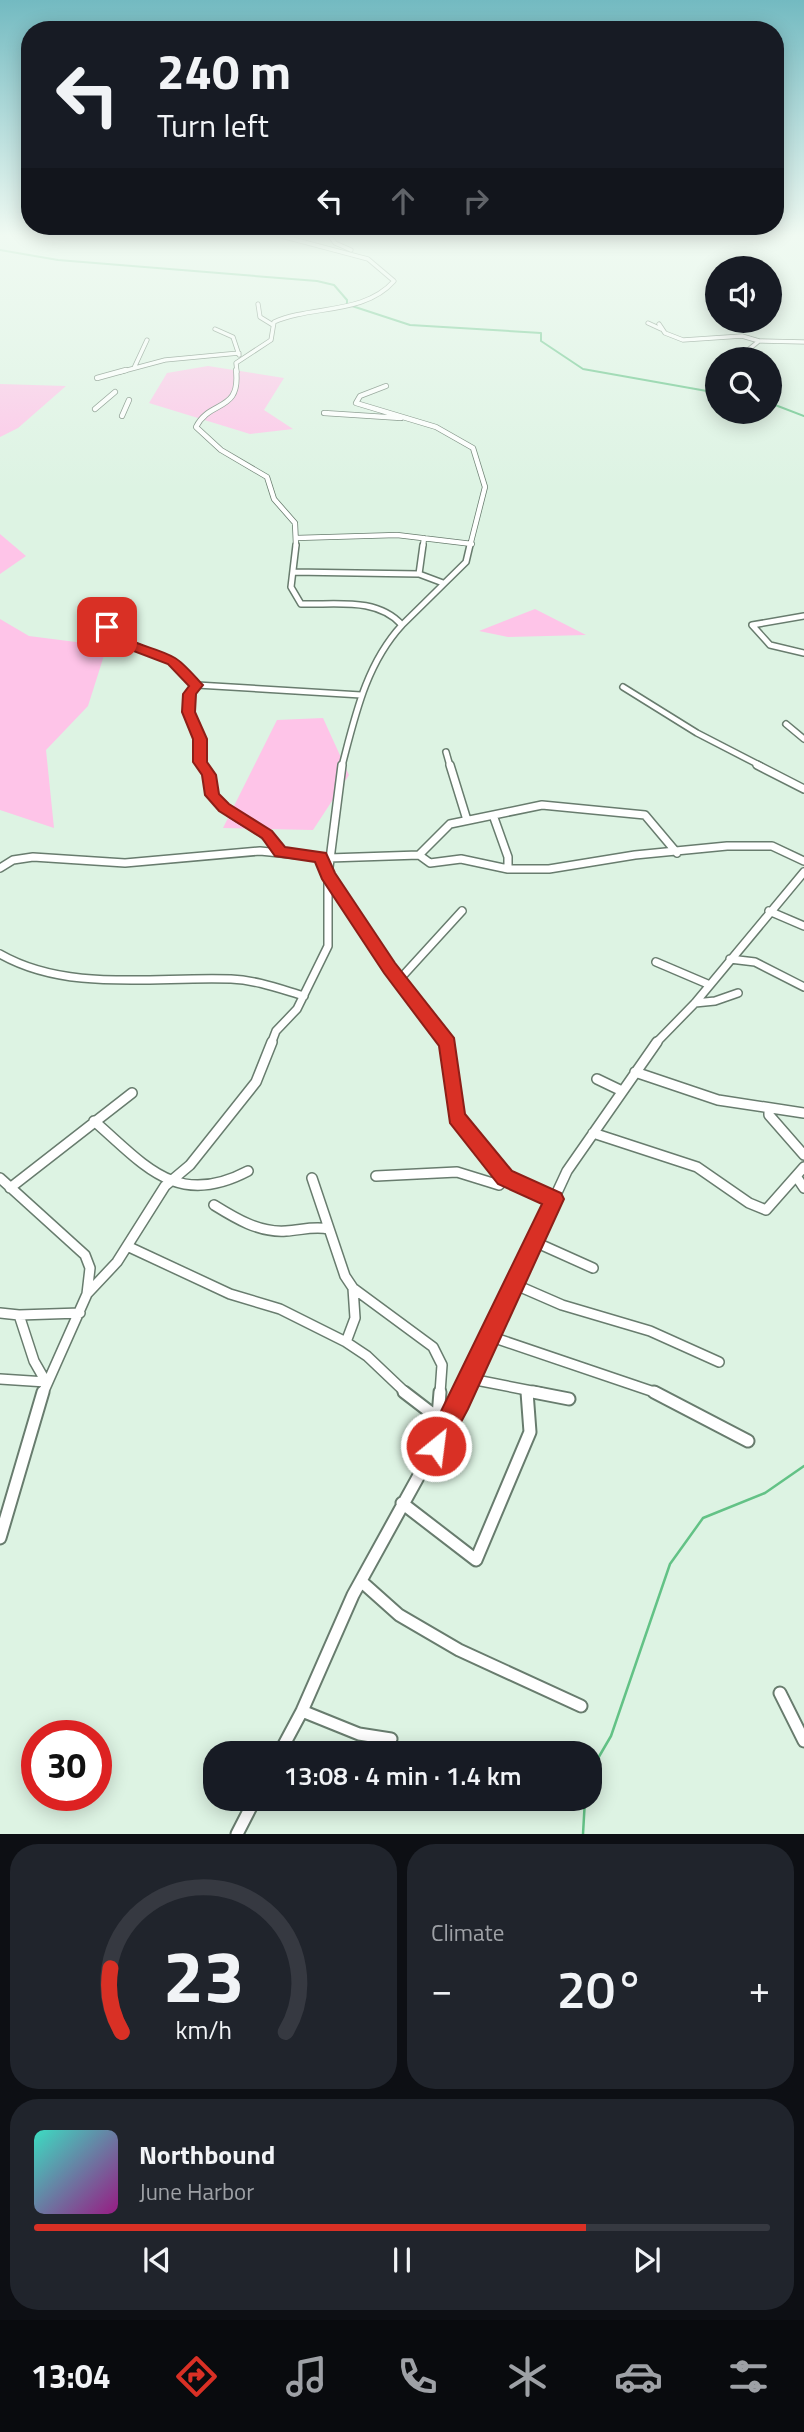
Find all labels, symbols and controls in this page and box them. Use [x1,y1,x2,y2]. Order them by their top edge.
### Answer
text: 240 m [157,33,291,108]
icon: left [42,49,133,140]
text: Turn left [157,101,269,149]
icon: left [311,182,349,220]
icon: ahead [384,182,422,220]
icon: right [457,182,495,220]
map controls [705,256,782,424]
button: sound [705,256,782,333]
button: search [705,347,782,424]
pin [77,597,137,657]
icon: arrive [88,608,126,646]
position arrow [399,1409,473,1483]
speed limit sign: 30 [21,1720,112,1811]
text: 13:08 · 4 min · 1.4 km [283,1756,522,1795]
text: Climate [431,1915,504,1950]
text: 23 [163,1921,244,2031]
text: 20° [557,1949,644,2028]
text: − [431,1960,452,2018]
text: + [749,1960,770,2018]
text: km/h [175,2011,232,2049]
text: Northbound [139,2135,275,2174]
text: June Harbor [139,2174,254,2209]
icon: previous [138,2241,176,2279]
icon: pause [383,2241,421,2279]
icon: next [628,2241,666,2279]
text: 13:04 [31,2352,111,2400]
icon: directions [172,2352,221,2401]
icon: music [282,2352,331,2401]
icon: phone [393,2352,442,2401]
icon: climate [503,2352,552,2401]
icon: car [614,2352,663,2401]
icon: filters [724,2352,773,2401]

